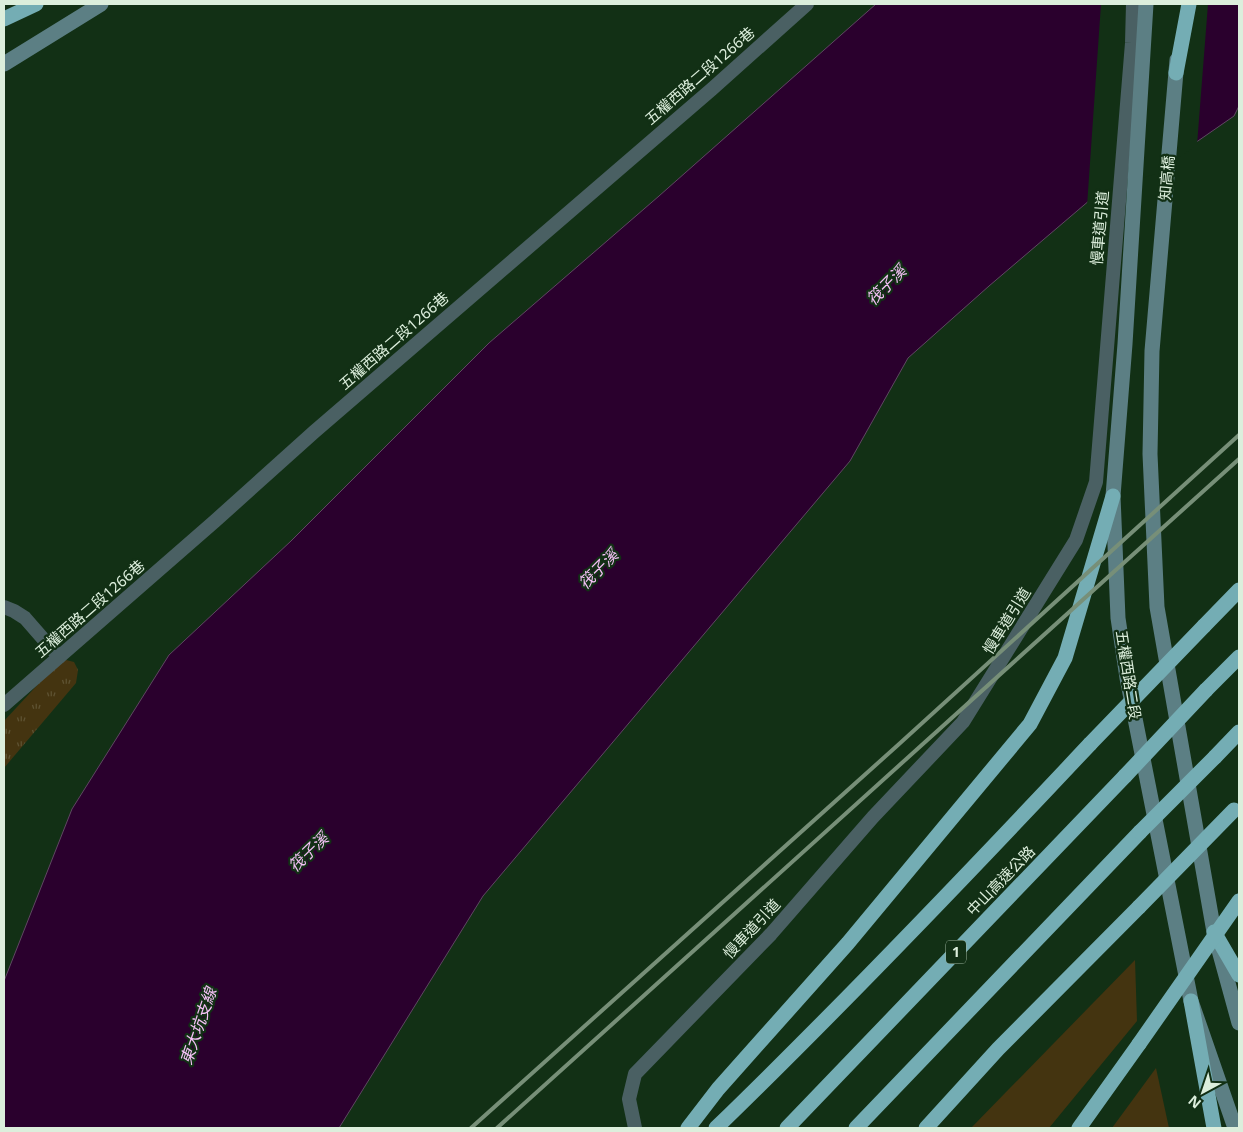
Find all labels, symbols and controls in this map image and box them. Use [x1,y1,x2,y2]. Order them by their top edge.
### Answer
street label: 五權西路二段1266巷 [640,22,758,128]
street label: 知高橋 [1154,155,1178,201]
street label: 慢車道引道 [1086,190,1112,266]
water label: 筏子溪 [861,259,912,310]
street label: 五權西路二段1266巷 [334,287,452,393]
water label: 筏子溪 [573,543,624,594]
street label: 五權西路二段1266巷 [30,555,148,661]
street label: 慢車道引道 [978,583,1035,658]
street label: 五權西路二段 [1112,629,1146,721]
water label: 筏子溪 [283,826,334,877]
street label: 中山高速公路 [962,841,1039,920]
street label: 慢車道引道 [718,894,784,963]
road number: 1 [946,940,966,964]
water label: 東大坑支線 [175,983,222,1067]
north arrow [1178,1067,1228,1117]
text: N [1184,1091,1205,1113]

